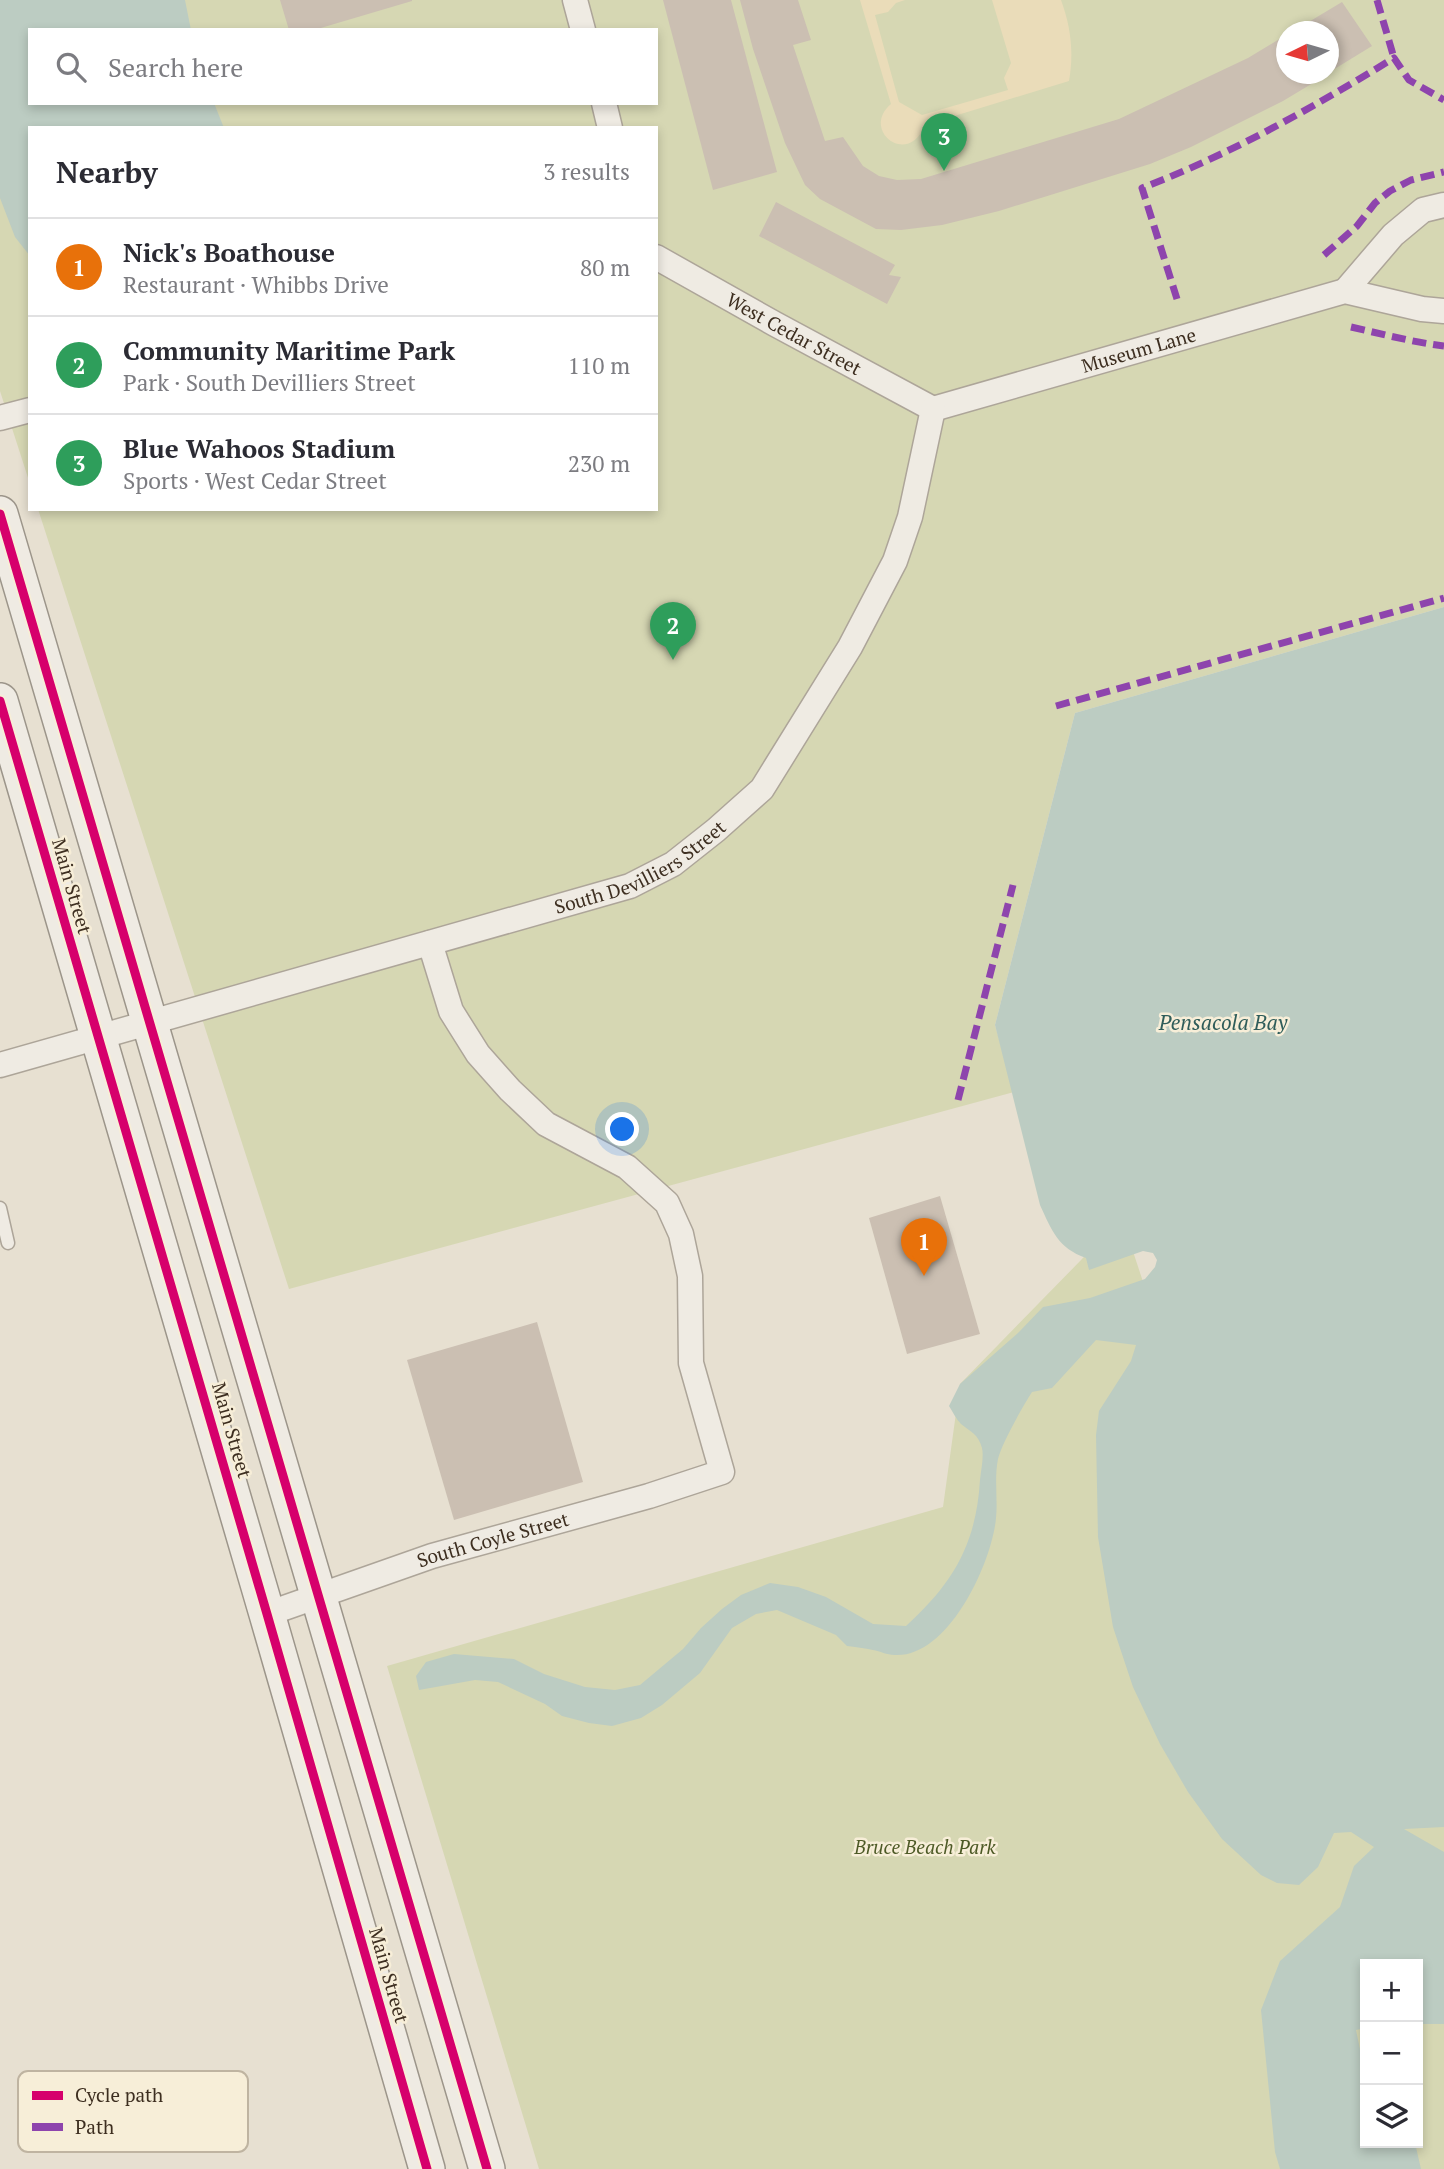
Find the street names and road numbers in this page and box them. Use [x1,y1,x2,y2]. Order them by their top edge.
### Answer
street label: West Cedar Street [722,286,866,380]
street label: Museum Lane [1078,321,1199,378]
street label: South Devilliers Street [551,814,731,919]
street label: Main Street [47,835,98,937]
street label: Main Street [207,1379,258,1481]
street label: South Coyle Street [413,1506,572,1572]
street label: Main Street [364,1924,415,2026]

